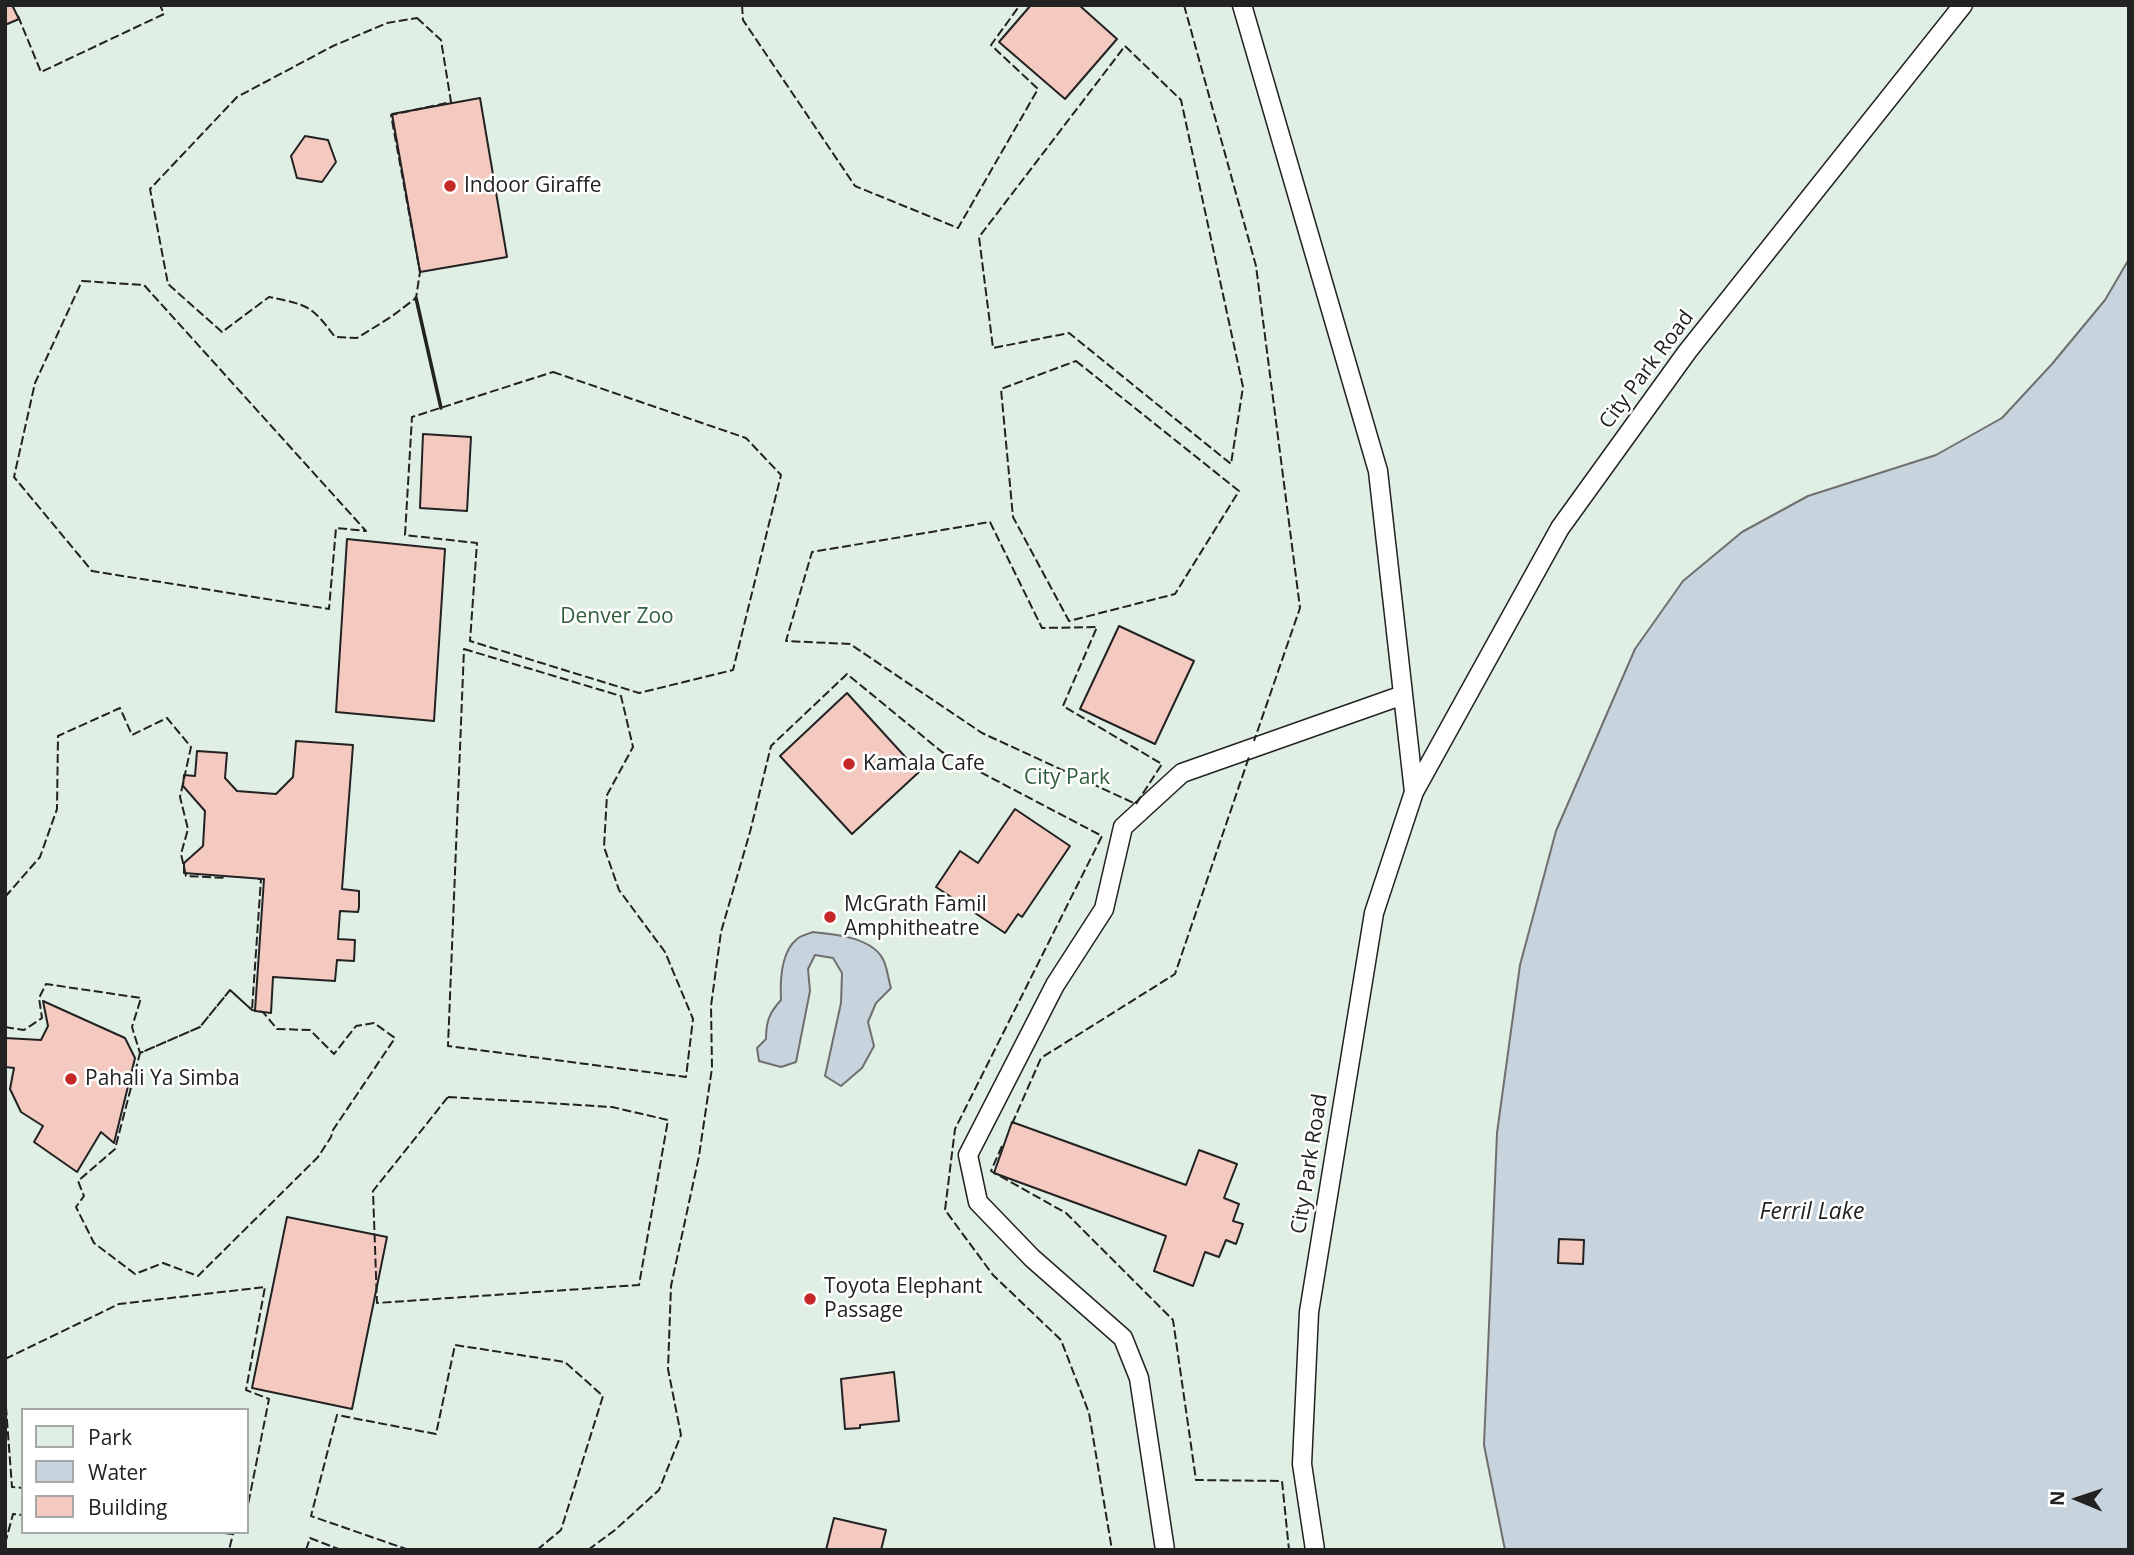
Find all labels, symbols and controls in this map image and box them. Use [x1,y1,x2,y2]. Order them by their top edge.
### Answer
place label: Indoor Giraffe [464,173,602,199]
marker: Indoor Giraffe [442,178,458,194]
street label: City Park Road [1594,306,1700,434]
park label: Denver Zoo [560,604,674,630]
place label: Kamala Cafe [863,751,985,777]
marker: Kamala Cafe [841,756,857,772]
park label: City Park [1024,765,1110,791]
place label: McGrath Famil Amphitheatre [844,892,987,942]
marker: McGrath Famil Amphitheatre [822,909,838,925]
place label: Pahali Ya Simba [85,1066,240,1092]
marker: Pahali Ya Simba [63,1071,79,1087]
street label: City Park Road [1286,1092,1334,1236]
water label: Ferril Lake [1760,1198,1864,1226]
place label: Toyota Elephant Passage [824,1274,982,1324]
marker: Toyota Elephant Passage [802,1291,818,1307]
legend [21,1408,248,1534]
text: Park [88,1423,132,1451]
text: Water [88,1458,147,1486]
north arrow [2043,1464,2113,1534]
text: N [2044,1490,2070,1506]
text: Building [88,1493,167,1521]

